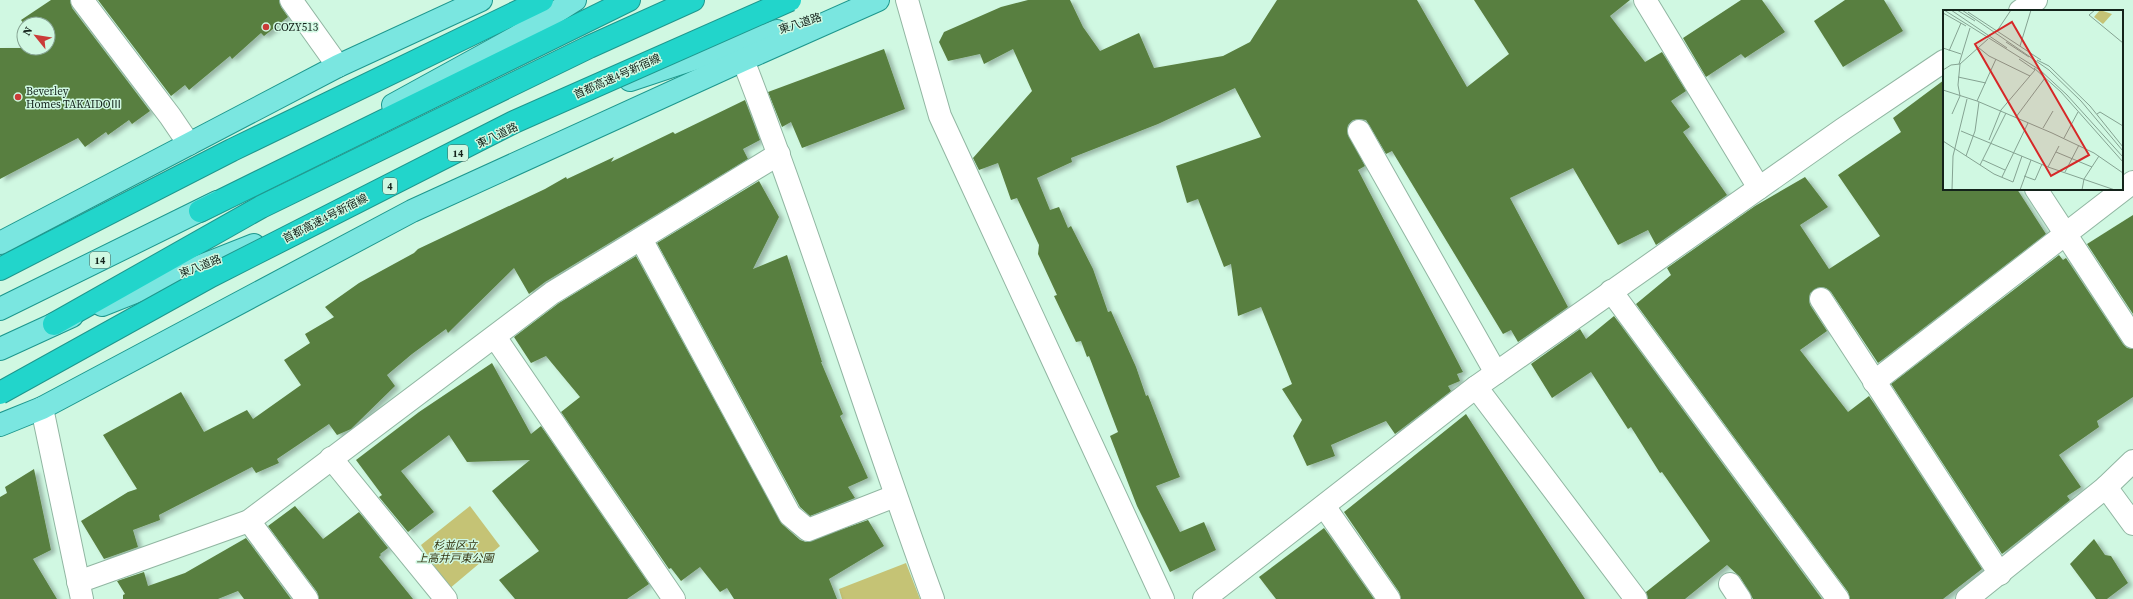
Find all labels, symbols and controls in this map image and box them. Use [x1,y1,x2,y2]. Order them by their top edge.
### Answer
street label: 東八道路 [777,10,823,37]
inset map [1943,10,2123,190]
north arrow [16,16,56,56]
place label: COZY513 [274,20,319,35]
marker: COZY513 [261,22,271,32]
text: N [19,24,36,38]
street label: 首都高速4号新宿線 [571,51,663,102]
place label: Beverley Homes TAKAIDOⅢ [26,84,122,112]
marker: Beverley Homes TAKAIDOⅢ [13,92,23,102]
street label: 東八道路 [474,119,520,152]
road number: 14 [448,145,468,161]
road number: 4 [383,178,397,194]
street label: 首都高速4号新宿線 [280,191,370,246]
road number: 14 [90,252,110,268]
street label: 東八道路 [177,252,223,281]
park label: 杉並区立 上高井戸東公園 [417,538,495,566]

